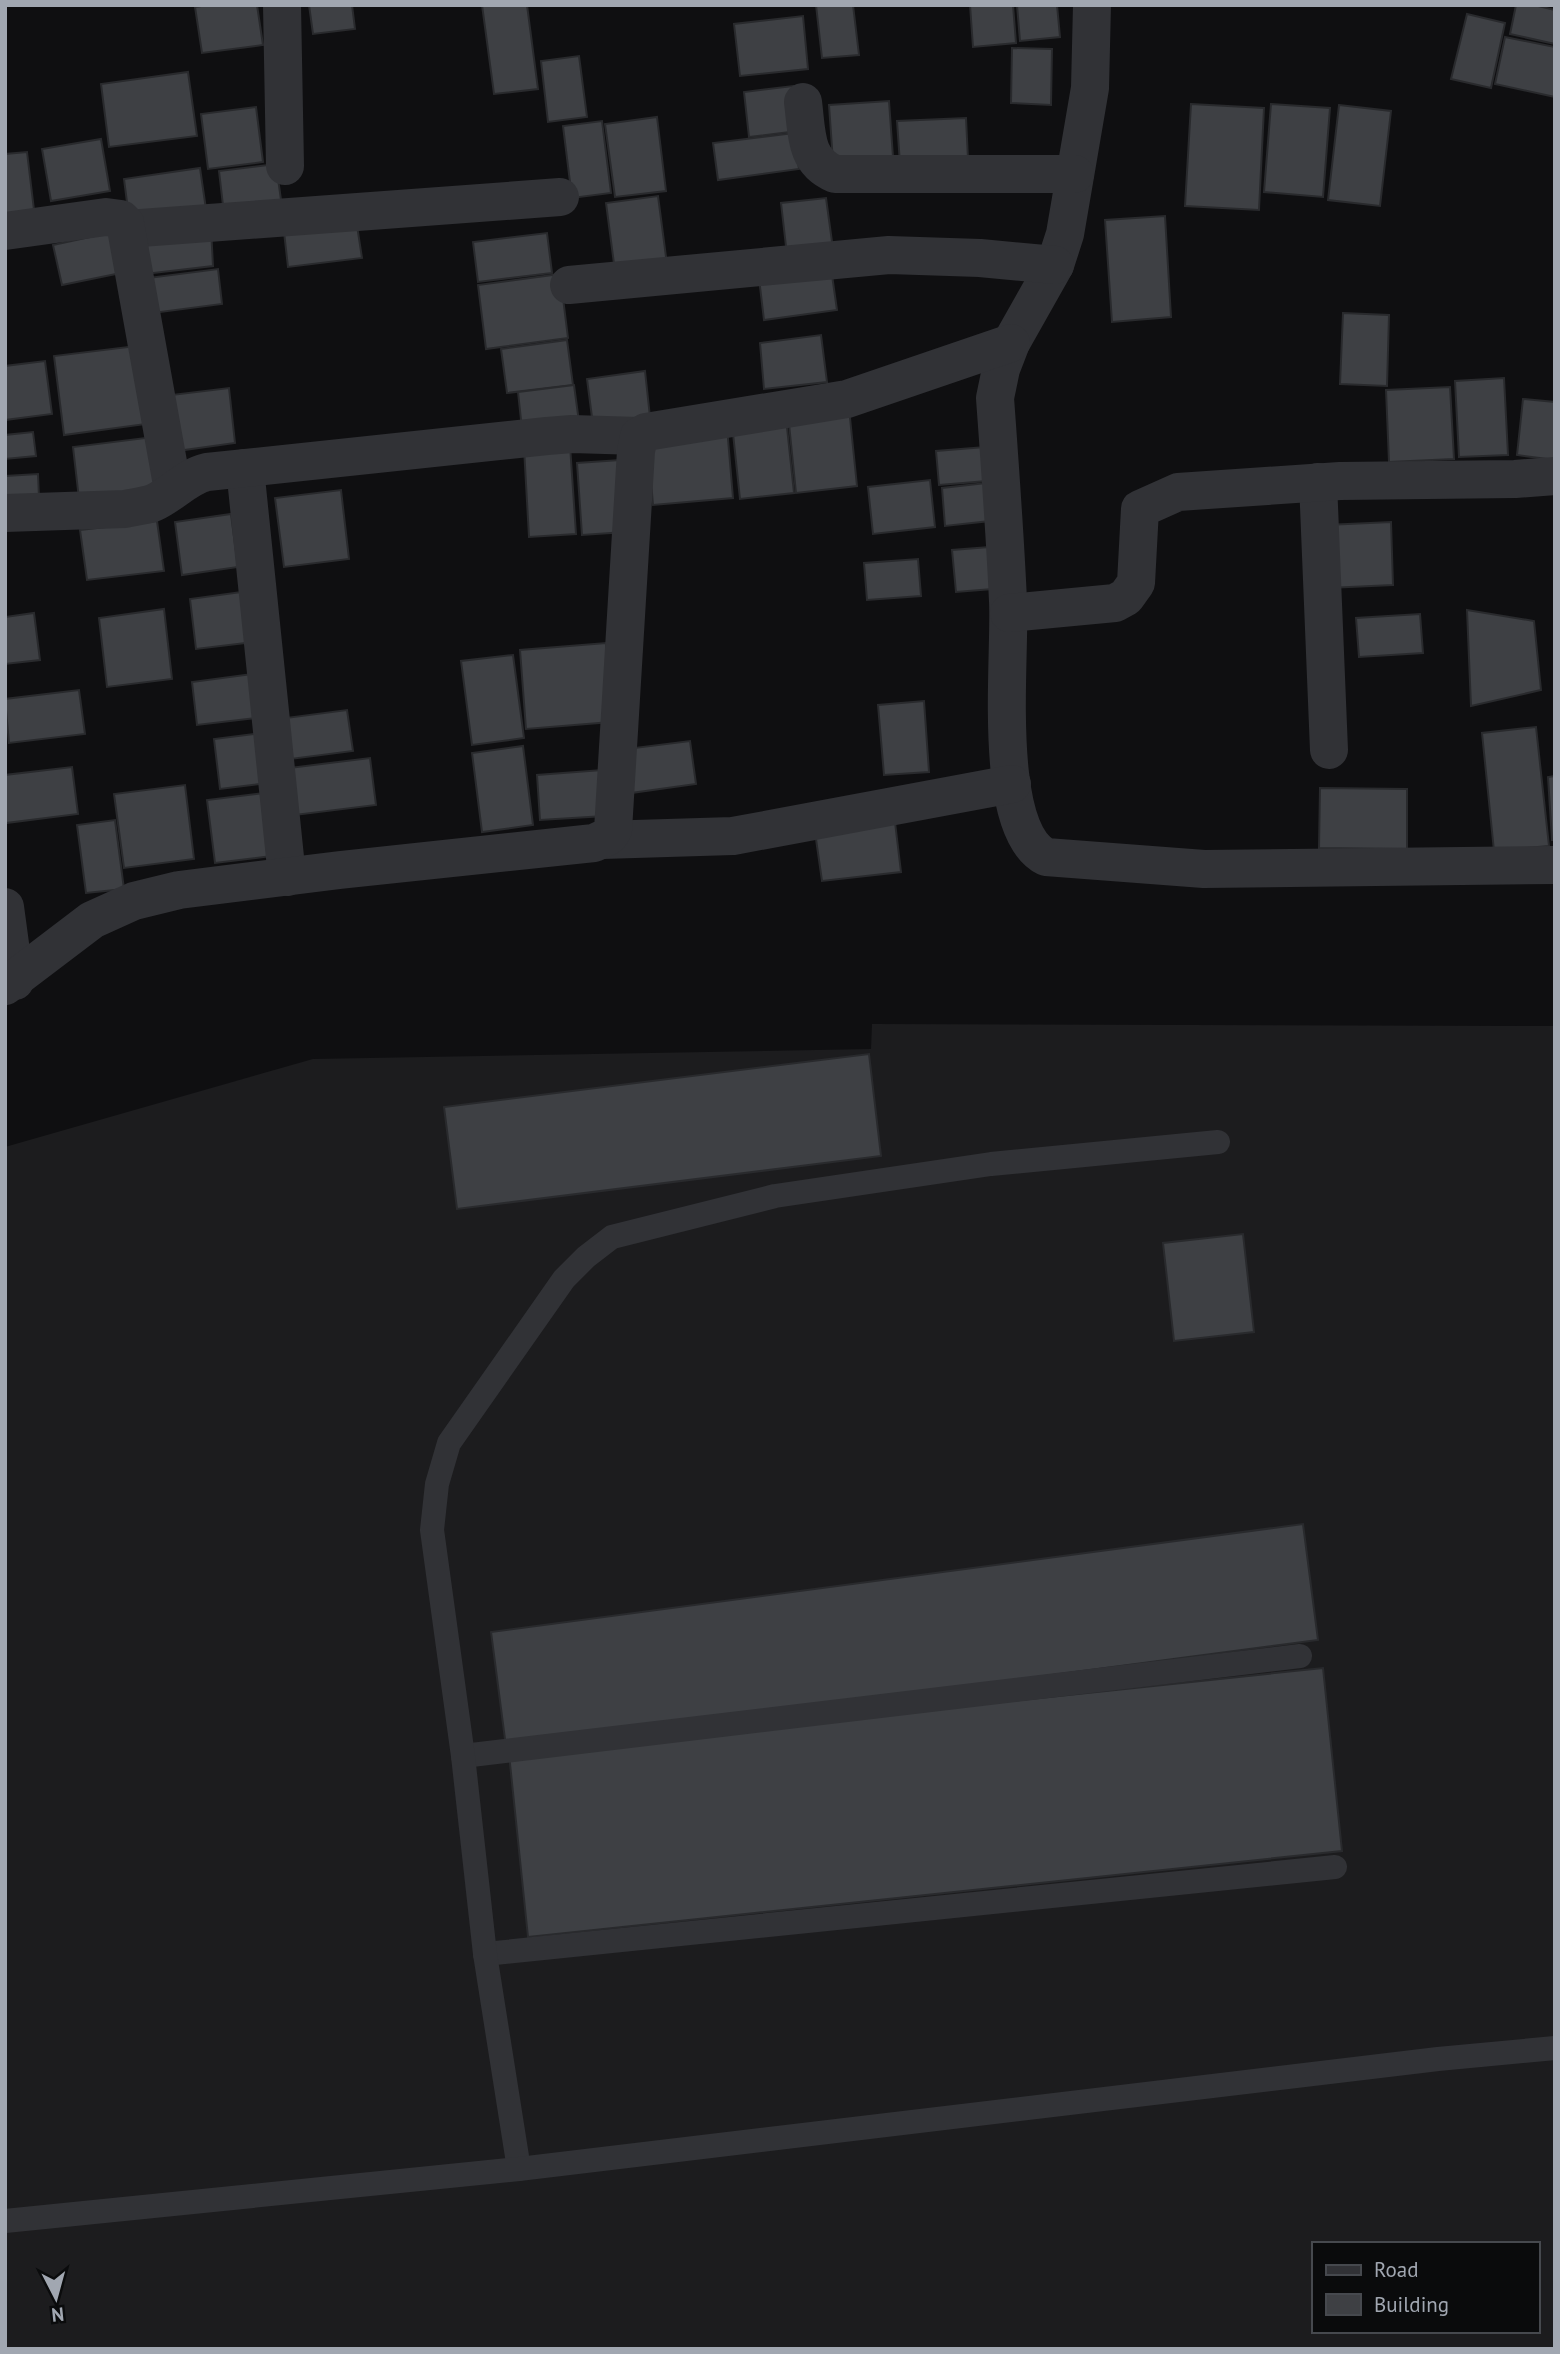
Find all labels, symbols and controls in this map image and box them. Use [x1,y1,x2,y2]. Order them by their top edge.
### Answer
legend [1312,2242,1539,2333]
text: Road [1374,2256,1418,2283]
north arrow [21,2263,91,2333]
text: Building [1374,2291,1449,2318]
text: N [50,2302,65,2327]

